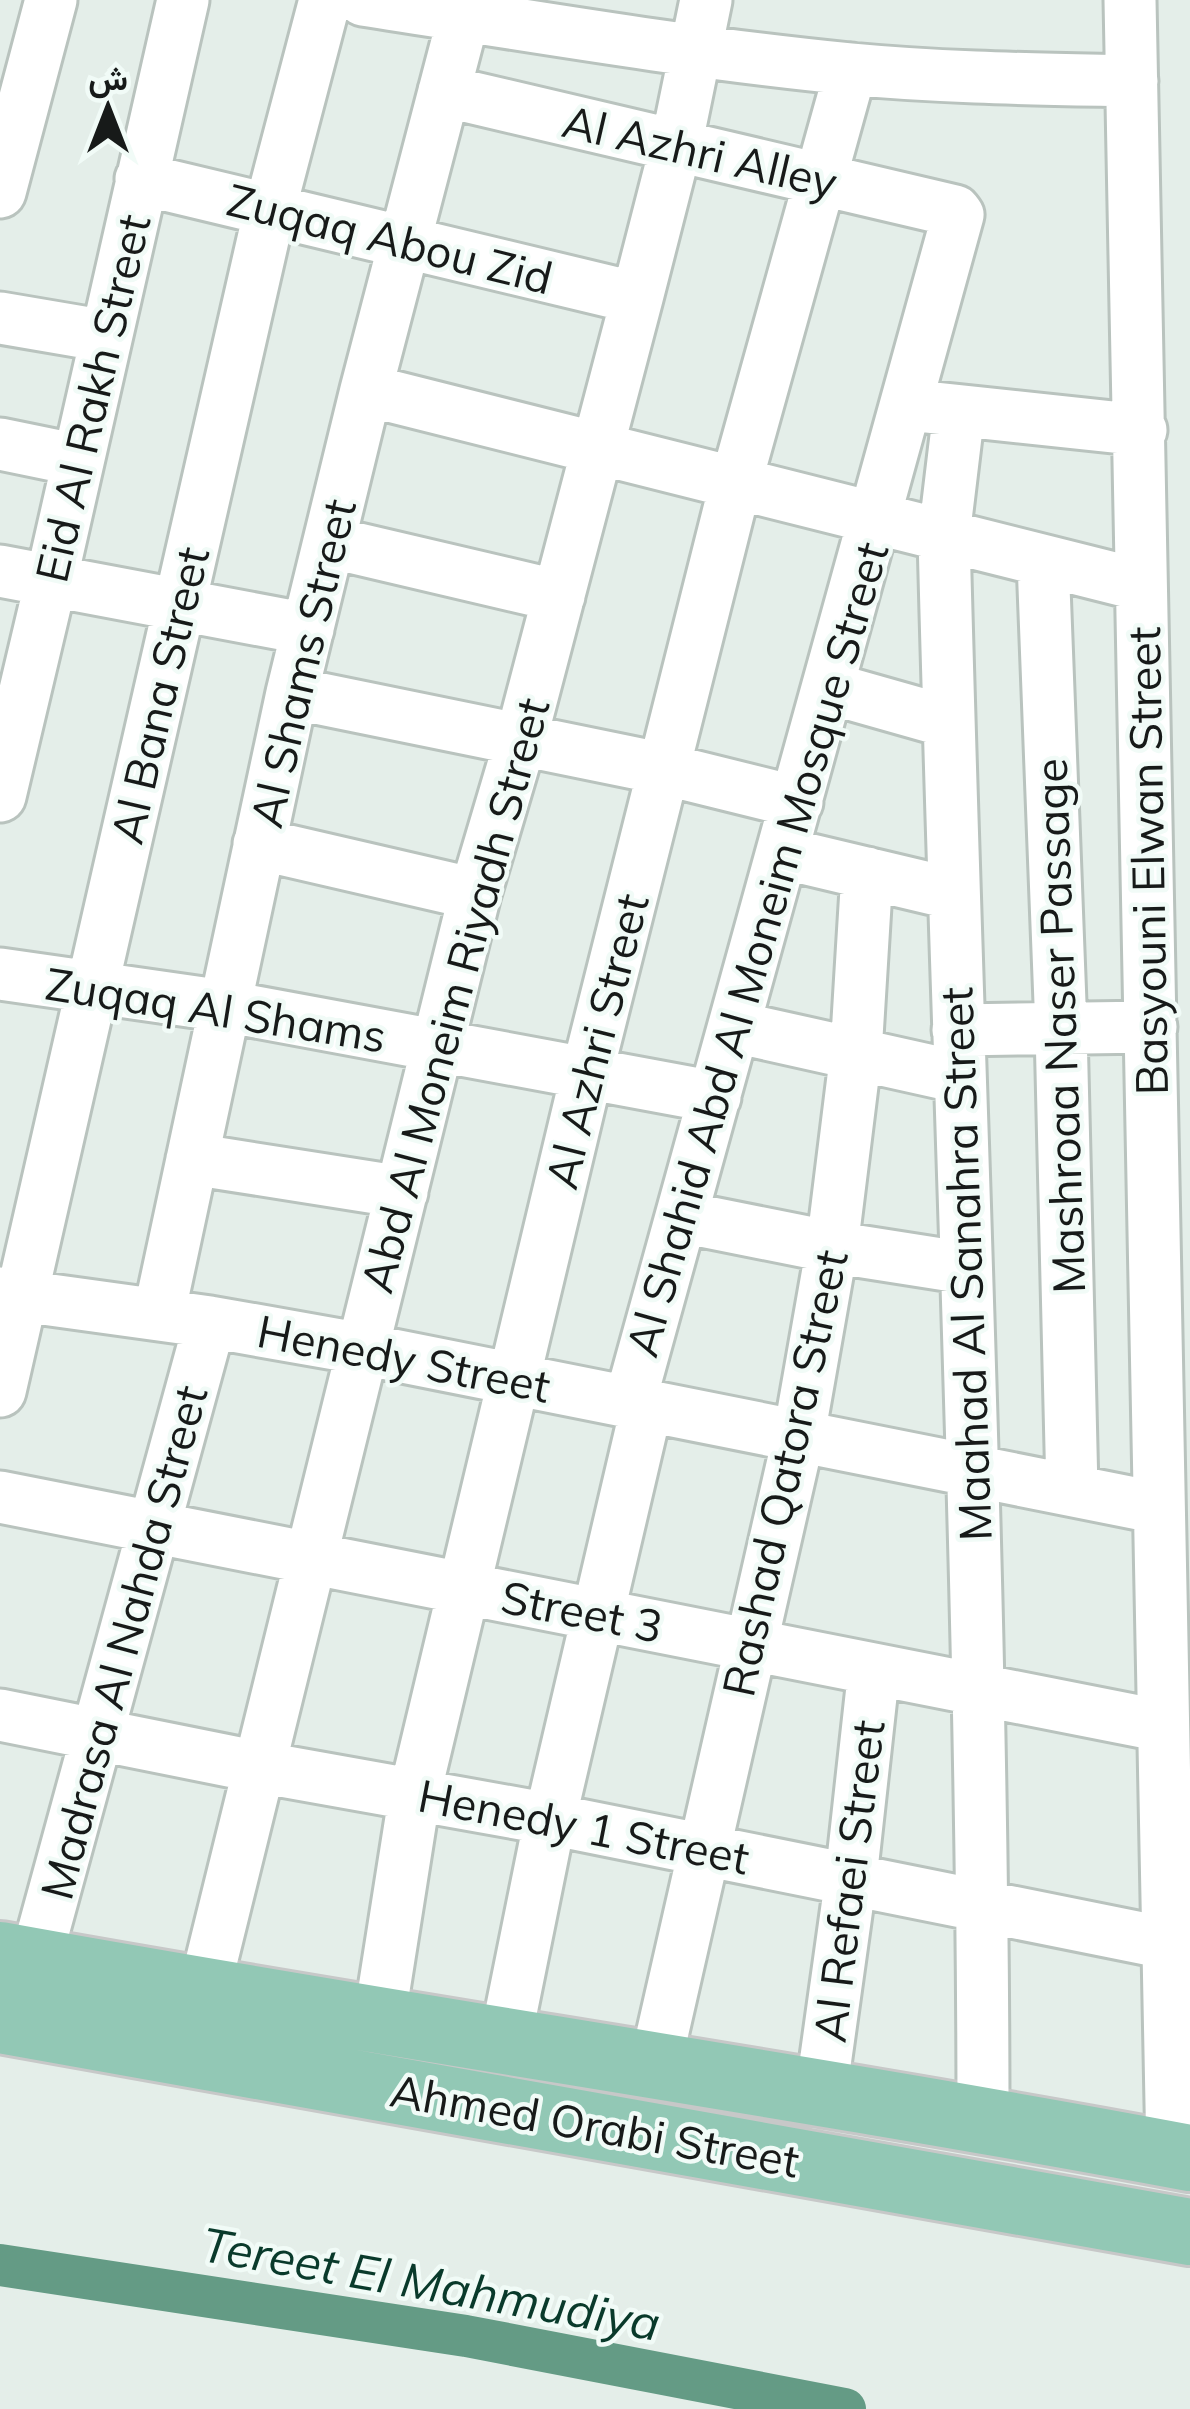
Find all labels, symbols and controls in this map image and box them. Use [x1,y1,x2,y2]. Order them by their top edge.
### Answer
north arrow [48,48,168,168]
text: ش [88,57,128,99]
street label: Al Azhri Alley [557,92,843,210]
street label: Zuqaq Abou Zid [222,171,558,305]
street label: Eid Al Rakh Street [23,209,161,587]
street label: Al Shams Street [237,494,367,832]
street label: Al Shahid Abd Al Moneim Mosque Street [613,535,899,1363]
street label: Al Bana Street [98,541,220,849]
street label: Basyouni Elwan Street [1115,626,1179,1096]
street label: Abd Al Moneim Riyadh Street [348,692,560,1298]
street label: Mashroaa Naser Passage [1022,757,1096,1295]
street label: Al Azhri Street [532,888,660,1194]
street label: Zuqaq Al Shams [42,954,390,1064]
street label: Maahad Al Sanahra Street [927,986,1003,1542]
street label: Rashad Qatora Street [709,1245,859,1701]
street label: Henedy Street [253,1302,555,1414]
street label: Madrasa Al Nahda Street [27,1379,219,1905]
street label: Street 3 [497,1568,667,1654]
street label: Al Refaei Street [800,1717,896,2045]
street label: Henedy 1 Street [414,1766,754,1886]
street label: Ahmed Orabi Street [386,2061,804,2189]
water label: Tereet El Mahmudiya [197,2213,665,2353]

